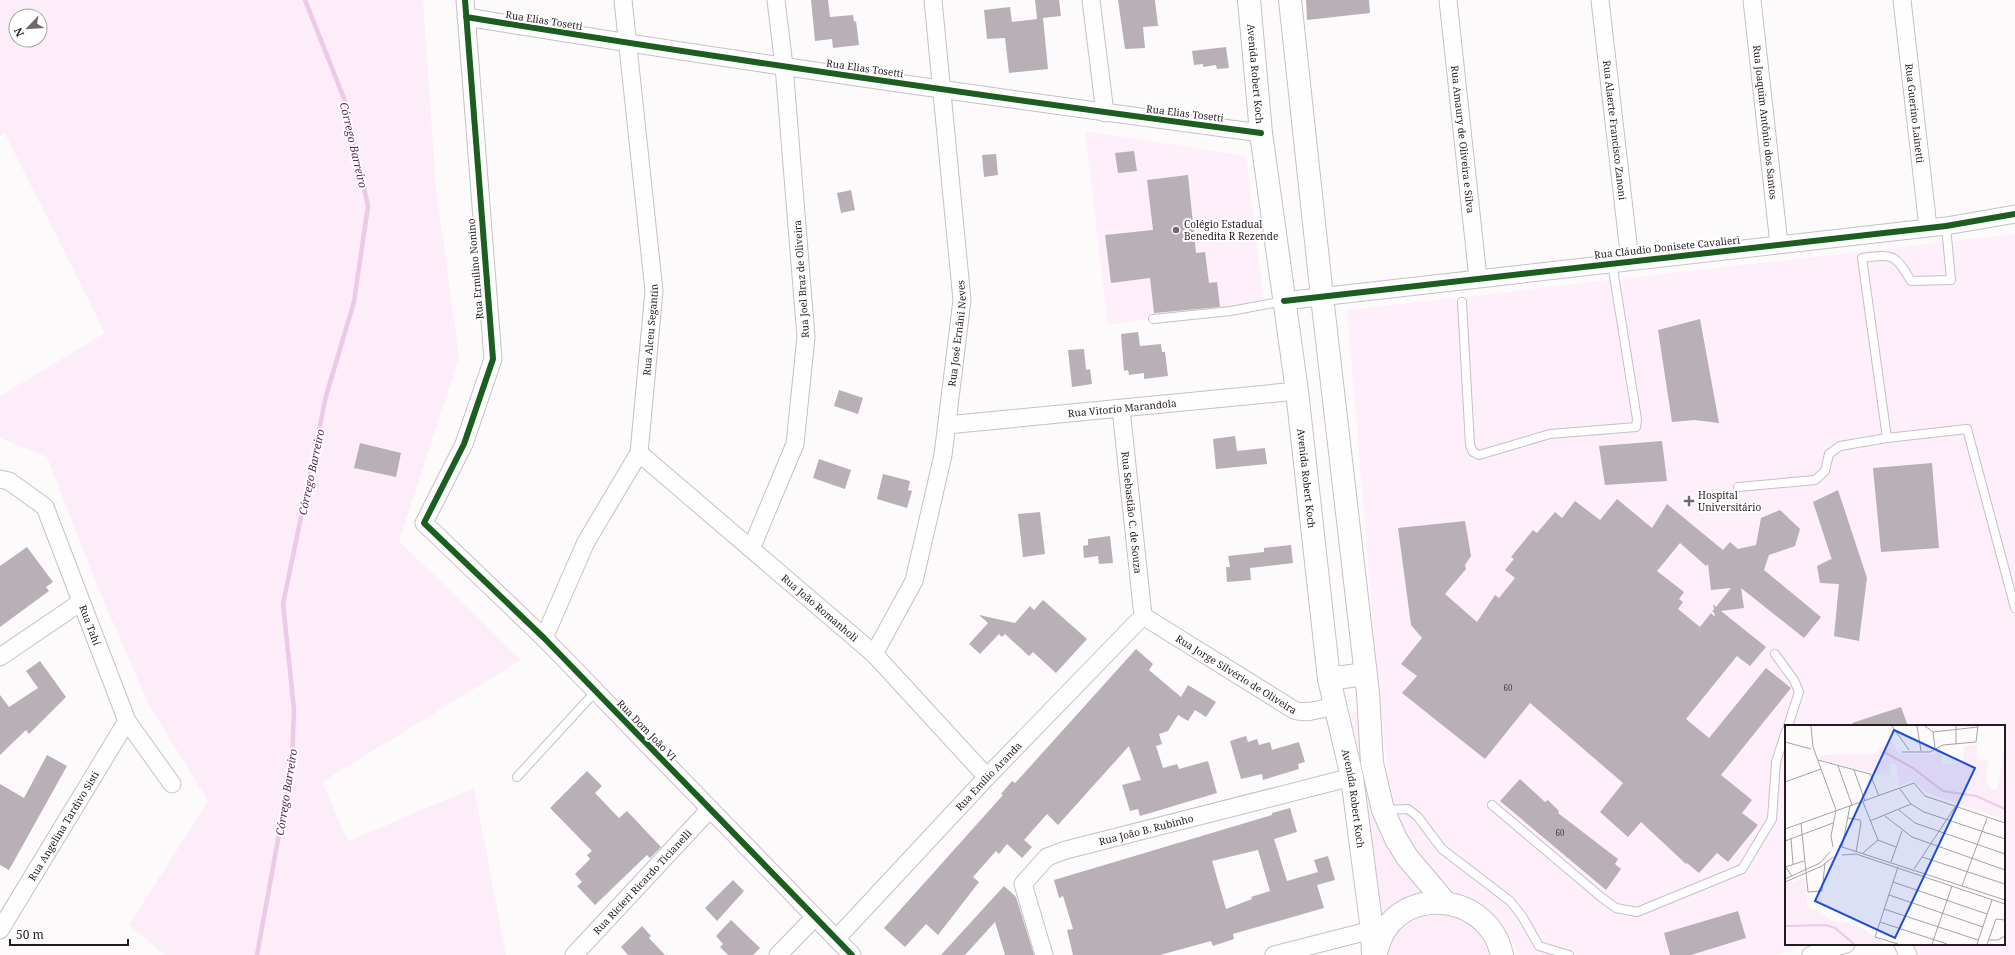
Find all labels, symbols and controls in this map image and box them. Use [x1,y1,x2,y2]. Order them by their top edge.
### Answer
street label: Rua Elias Tosetti [504,7,584,33]
north arrow [8,8,48,48]
street label: Avenida Robert Koch [1244,23,1267,125]
text: N [10,25,27,40]
street label: Rua Joaquim Antônio dos Santos [1750,44,1781,201]
street label: Rua Elias Tosetti [825,56,905,80]
street label: Rua Alaerte Francisco Zanoni [1600,60,1630,202]
street label: Rua Guerino Lainetti [1902,63,1928,164]
street label: Rua Amaury de Oliveira e Silva [1448,64,1478,214]
water label: Córrego Barreiro [337,101,371,189]
street label: Rua Elias Tosetti [1145,101,1225,125]
place label: Colégio Estadual Benedita R Rezende [1184,217,1278,243]
street label: Rua Ermilino Nonino [464,218,486,320]
street label: Rua Joel Braz de Oliveira [790,219,812,338]
marker: Colégio Estadual Benedita R Rezende [1171,225,1181,235]
street label: Rua Cláudio Donisete Cavalieri [1593,232,1742,262]
street label: Rua José Ernâni Neves [944,279,969,387]
street label: Rua Alceu Segantin [639,283,661,376]
street label: Rua Vitorio Marandola [1067,396,1177,420]
water label: Córrego Barreiro [295,428,327,516]
street label: Avenida Robert Koch [1294,428,1319,530]
street label: Rua Sebastião C. de Souza [1119,451,1145,575]
place label: Hospital Universitário [1698,488,1761,514]
marker: Hospital Universitário [1683,495,1695,507]
street label: Rua João Romanholi [778,571,862,645]
street label: Rua Tahí [76,603,105,648]
street label: Rua Jorge Silvério de Oliveira [1173,631,1300,717]
house number: 60 [1504,682,1513,693]
street label: Rua Dom João VI [614,696,680,764]
inset map [1785,725,2005,945]
street label: Rua Emílio Aranda [952,738,1025,814]
water label: Córrego Barreiro [272,748,300,836]
street label: Avenida Robert Koch [1339,748,1368,850]
street label: Rua Angelina Tardivo Sisti [25,768,102,883]
street label: Rua João B. Rubinho [1097,811,1195,848]
street label: Rua Ricieri Ricardo Ticianelli [590,826,695,937]
house number: 60 [1556,827,1565,838]
scale bar [10,921,128,947]
text: 50 m [16,926,44,943]

